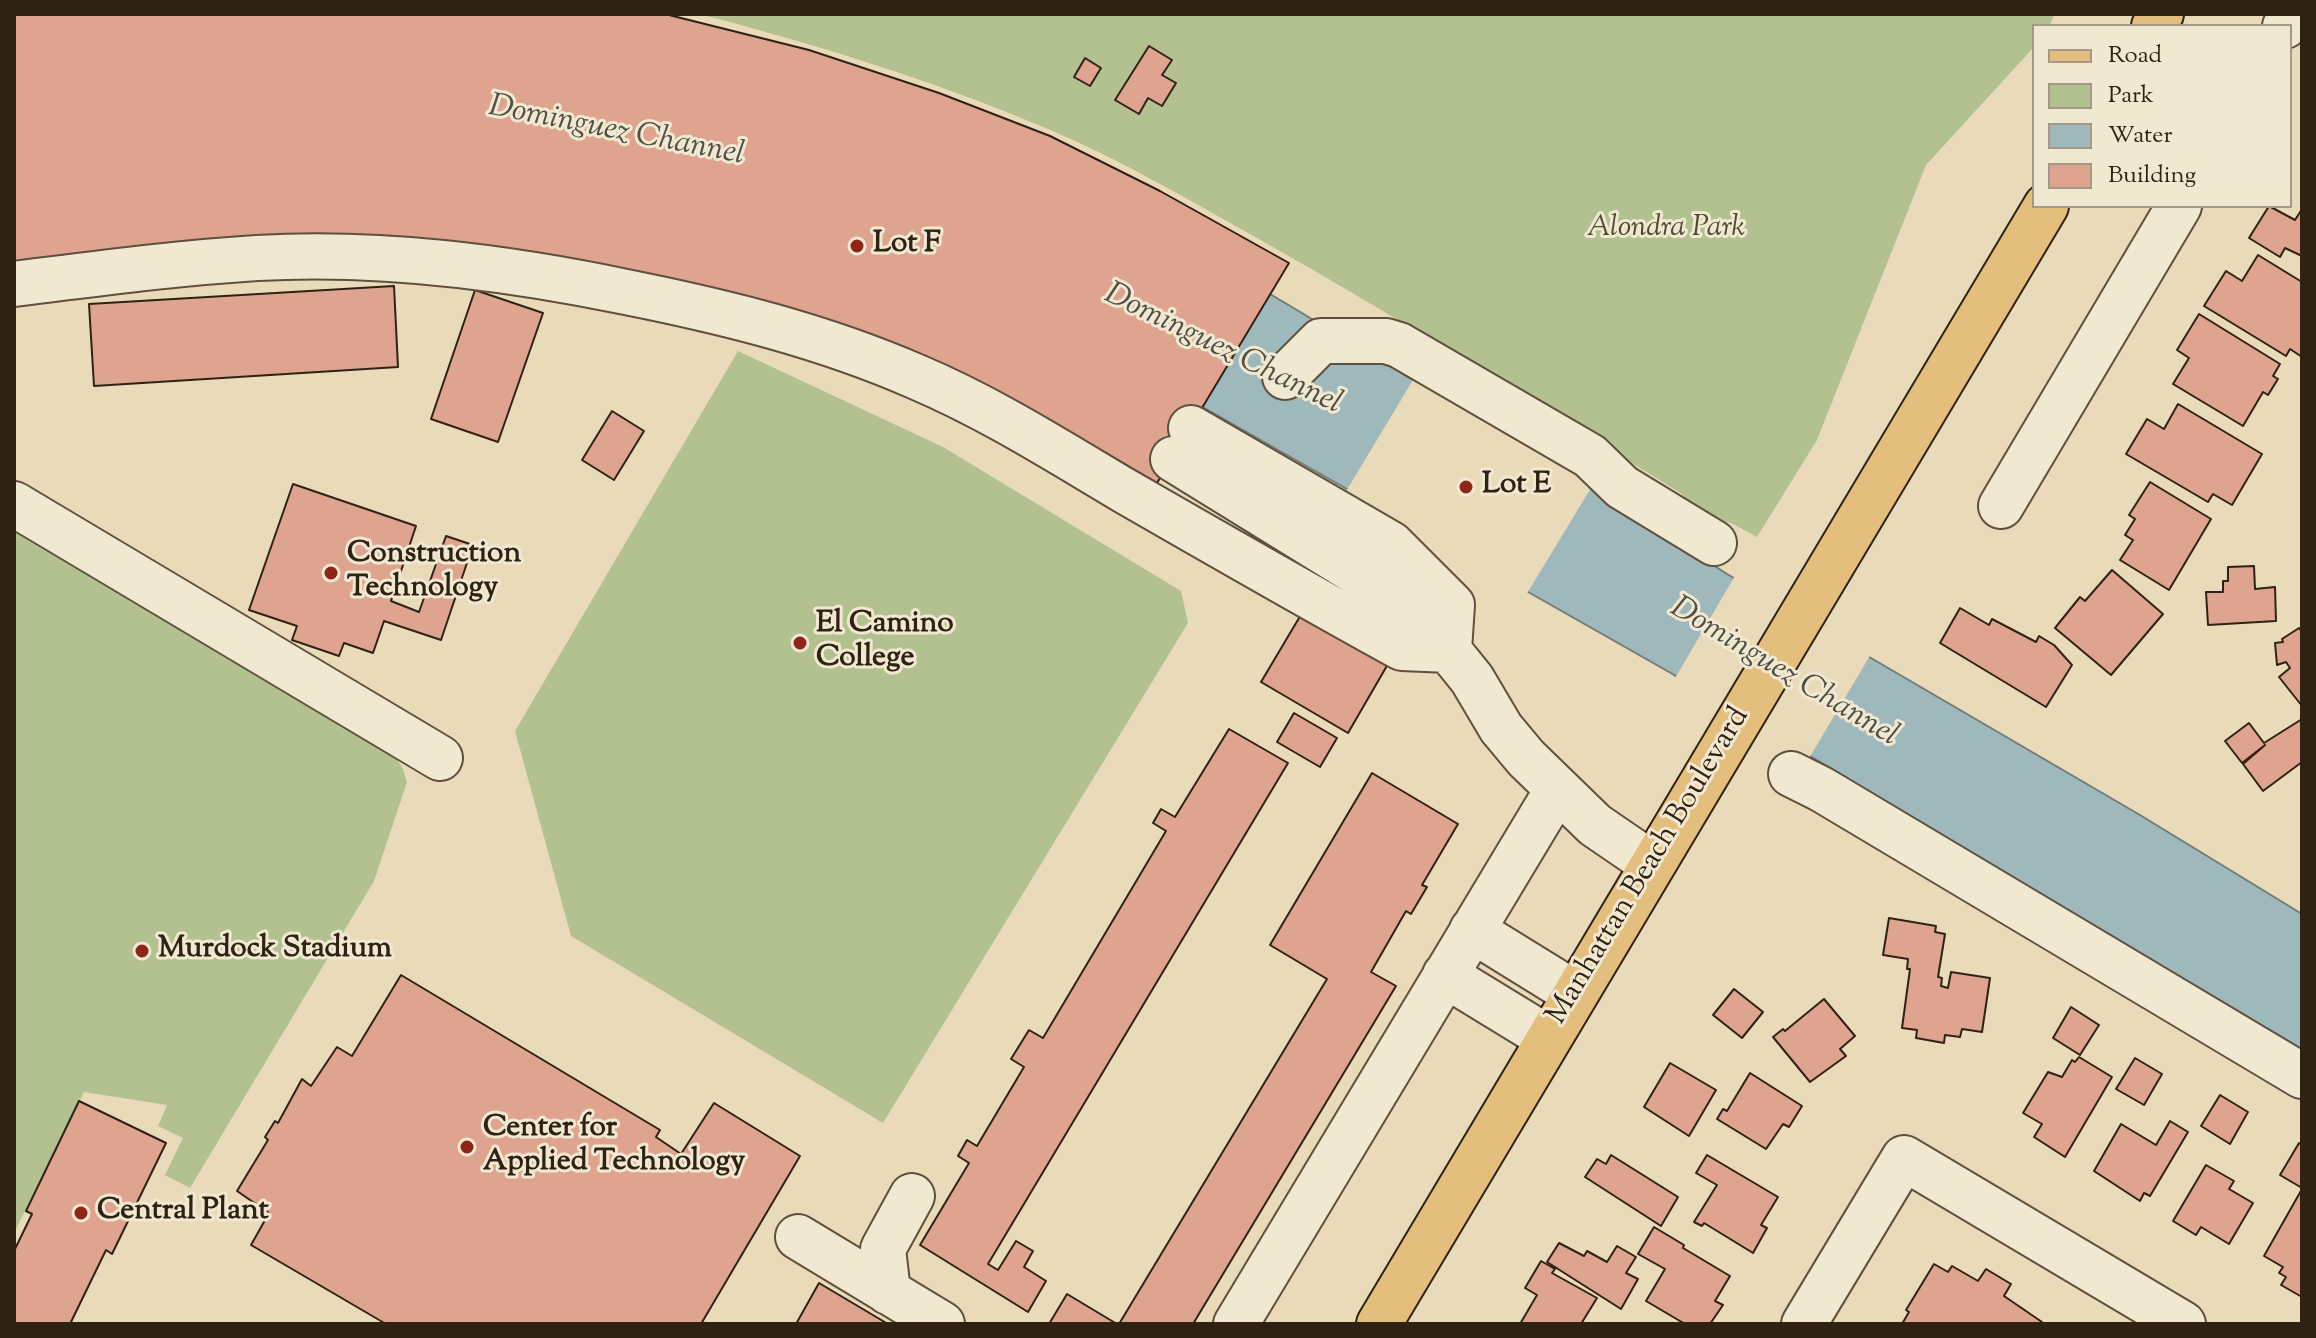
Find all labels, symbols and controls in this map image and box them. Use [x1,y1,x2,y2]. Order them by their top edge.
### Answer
legend [2032,24,2292,208]
text: Road [2108,39,2162,73]
text: Park [2108,79,2154,113]
water label: Dominguez Channel [485,89,747,177]
text: Water [2108,119,2172,153]
text: Building [2108,159,2196,193]
park label: Alondra Park [1587,212,1745,248]
place label: Lot F [873,228,941,264]
marker: Lot F [848,237,866,255]
water label: Dominguez Channel [1097,277,1347,425]
place label: Lot E [1482,469,1551,505]
marker: Lot E [1457,478,1475,496]
place label: Construction Technology [347,538,521,608]
marker: Construction Technology [322,564,340,582]
water label: Dominguez Channel [1662,591,1904,757]
place label: El Camino College [816,608,954,678]
marker: El Camino College [791,634,809,652]
street label: Manhattan Beach Boulevard [1541,702,1759,1032]
place label: Murdock Stadium [158,933,392,969]
marker: Murdock Stadium [133,942,151,960]
place label: Center for Applied Technology [483,1112,745,1182]
marker: Center for Applied Technology [458,1138,476,1156]
place label: Central Plant [97,1195,269,1231]
marker: Central Plant [72,1204,90,1222]

